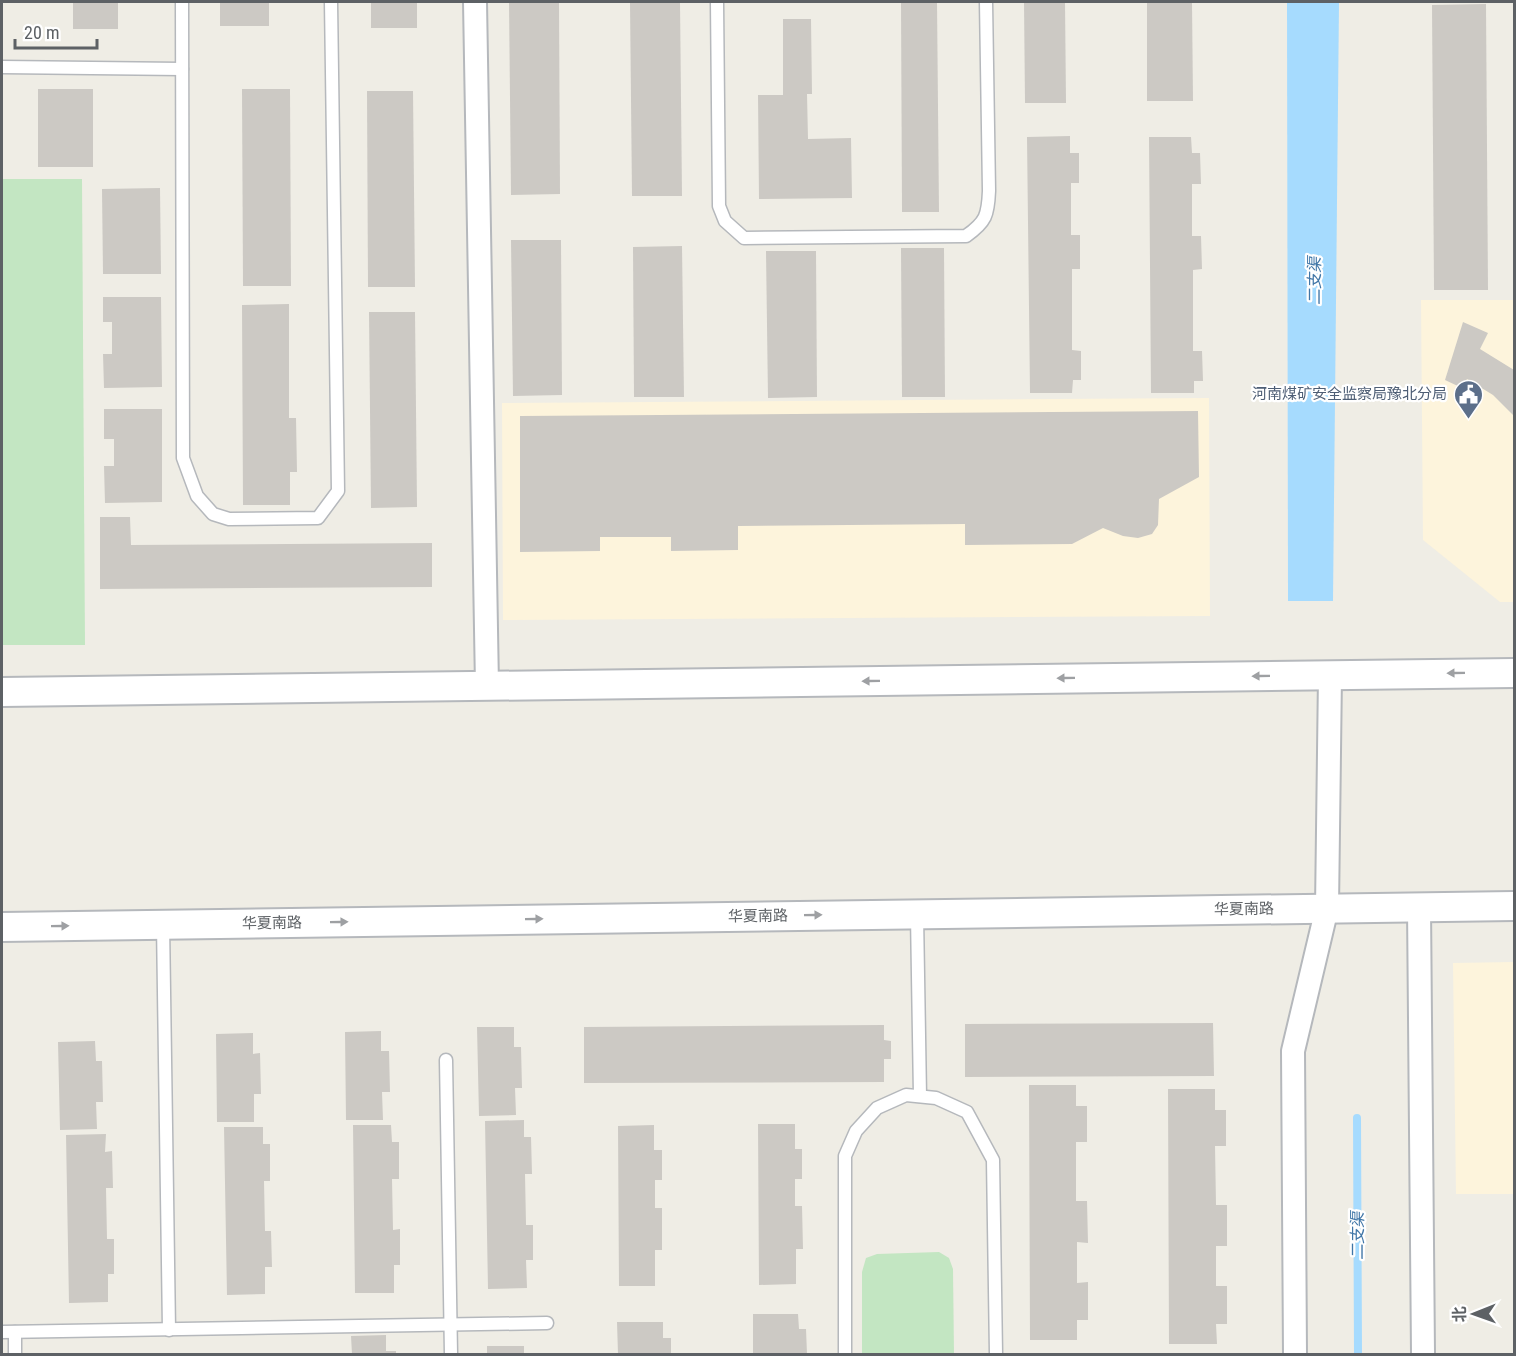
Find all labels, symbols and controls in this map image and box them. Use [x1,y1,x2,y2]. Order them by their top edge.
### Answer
scale bar [15,12,98,50]
text: 20 m [24,22,59,43]
water label: 二支渠 [1305,255,1324,305]
public building icon: 河南煤矿安全监察局豫北分局 [1452,378,1484,420]
place label: 河南煤矿安全监察局豫北分局 [1252,385,1447,403]
one-way arrow [1447,669,1466,678]
one-way arrow [1252,671,1271,681]
one-way arrow [1057,674,1076,683]
one-way arrow [862,676,881,686]
street label: 华夏南路 [1214,899,1274,919]
street label: 华夏南路 [728,906,788,926]
one-way arrow [803,911,822,920]
street label: 华夏南路 [242,913,302,933]
one-way arrow [524,914,543,924]
one-way arrow [329,917,348,927]
one-way arrow [50,921,69,931]
water label: 二支渠 [1348,1210,1367,1260]
north arrow [1444,1284,1504,1344]
text: 北 [1450,1306,1469,1322]

